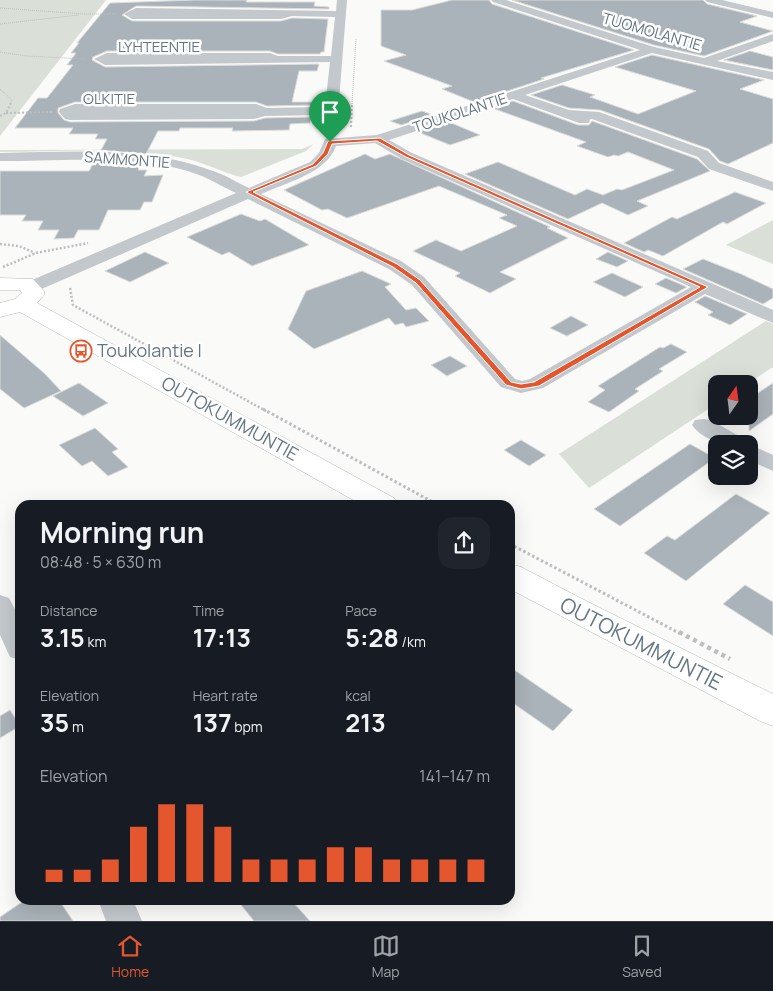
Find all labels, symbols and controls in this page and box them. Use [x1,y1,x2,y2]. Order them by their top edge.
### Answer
street label: TUOMOLANTIE [600,7,704,56]
street label: LYHTEENTIE [118,36,200,57]
street label: TOUKOLANTIE [410,87,510,138]
street label: OLKITIE [83,88,135,109]
pin [309,91,351,142]
icon: arrive [316,98,344,126]
street label: SAMMONTIE [83,146,171,173]
place label: Toukolantie I [97,338,202,362]
bus stop icon: Toukolantie I [69,339,93,363]
street label: OUTOKUMMUNTIE [158,371,303,466]
north arrow [708,375,758,425]
map controls [708,375,758,485]
button: layers [708,435,758,485]
text: Morning run [40,513,204,551]
button: share [438,517,490,569]
text: 08:48 · 5 × 630 m [40,551,161,573]
street label: OUTOKUMMUNTIE [555,590,727,696]
text: Distance [40,601,97,620]
text: Time [193,601,224,620]
text: Pace [345,601,377,620]
text: 3.15 [40,620,85,655]
text: 17:13 [193,620,251,655]
text: 5:28 [345,620,399,655]
text: km [85,632,106,651]
text: /km [399,632,426,651]
text: Elevation [40,686,99,705]
text: Heart rate [193,686,258,705]
text: kcal [345,686,371,705]
text: 35 [40,705,69,740]
text: 137 [193,705,231,740]
text: 213 [345,705,386,740]
text: m [69,717,84,736]
text: bpm [231,717,263,736]
text: Elevation [40,765,108,787]
text: 141–147 m [419,765,490,787]
tab: Home [111,932,149,981]
tab: Map [372,932,400,981]
tab: Saved [622,932,662,981]

